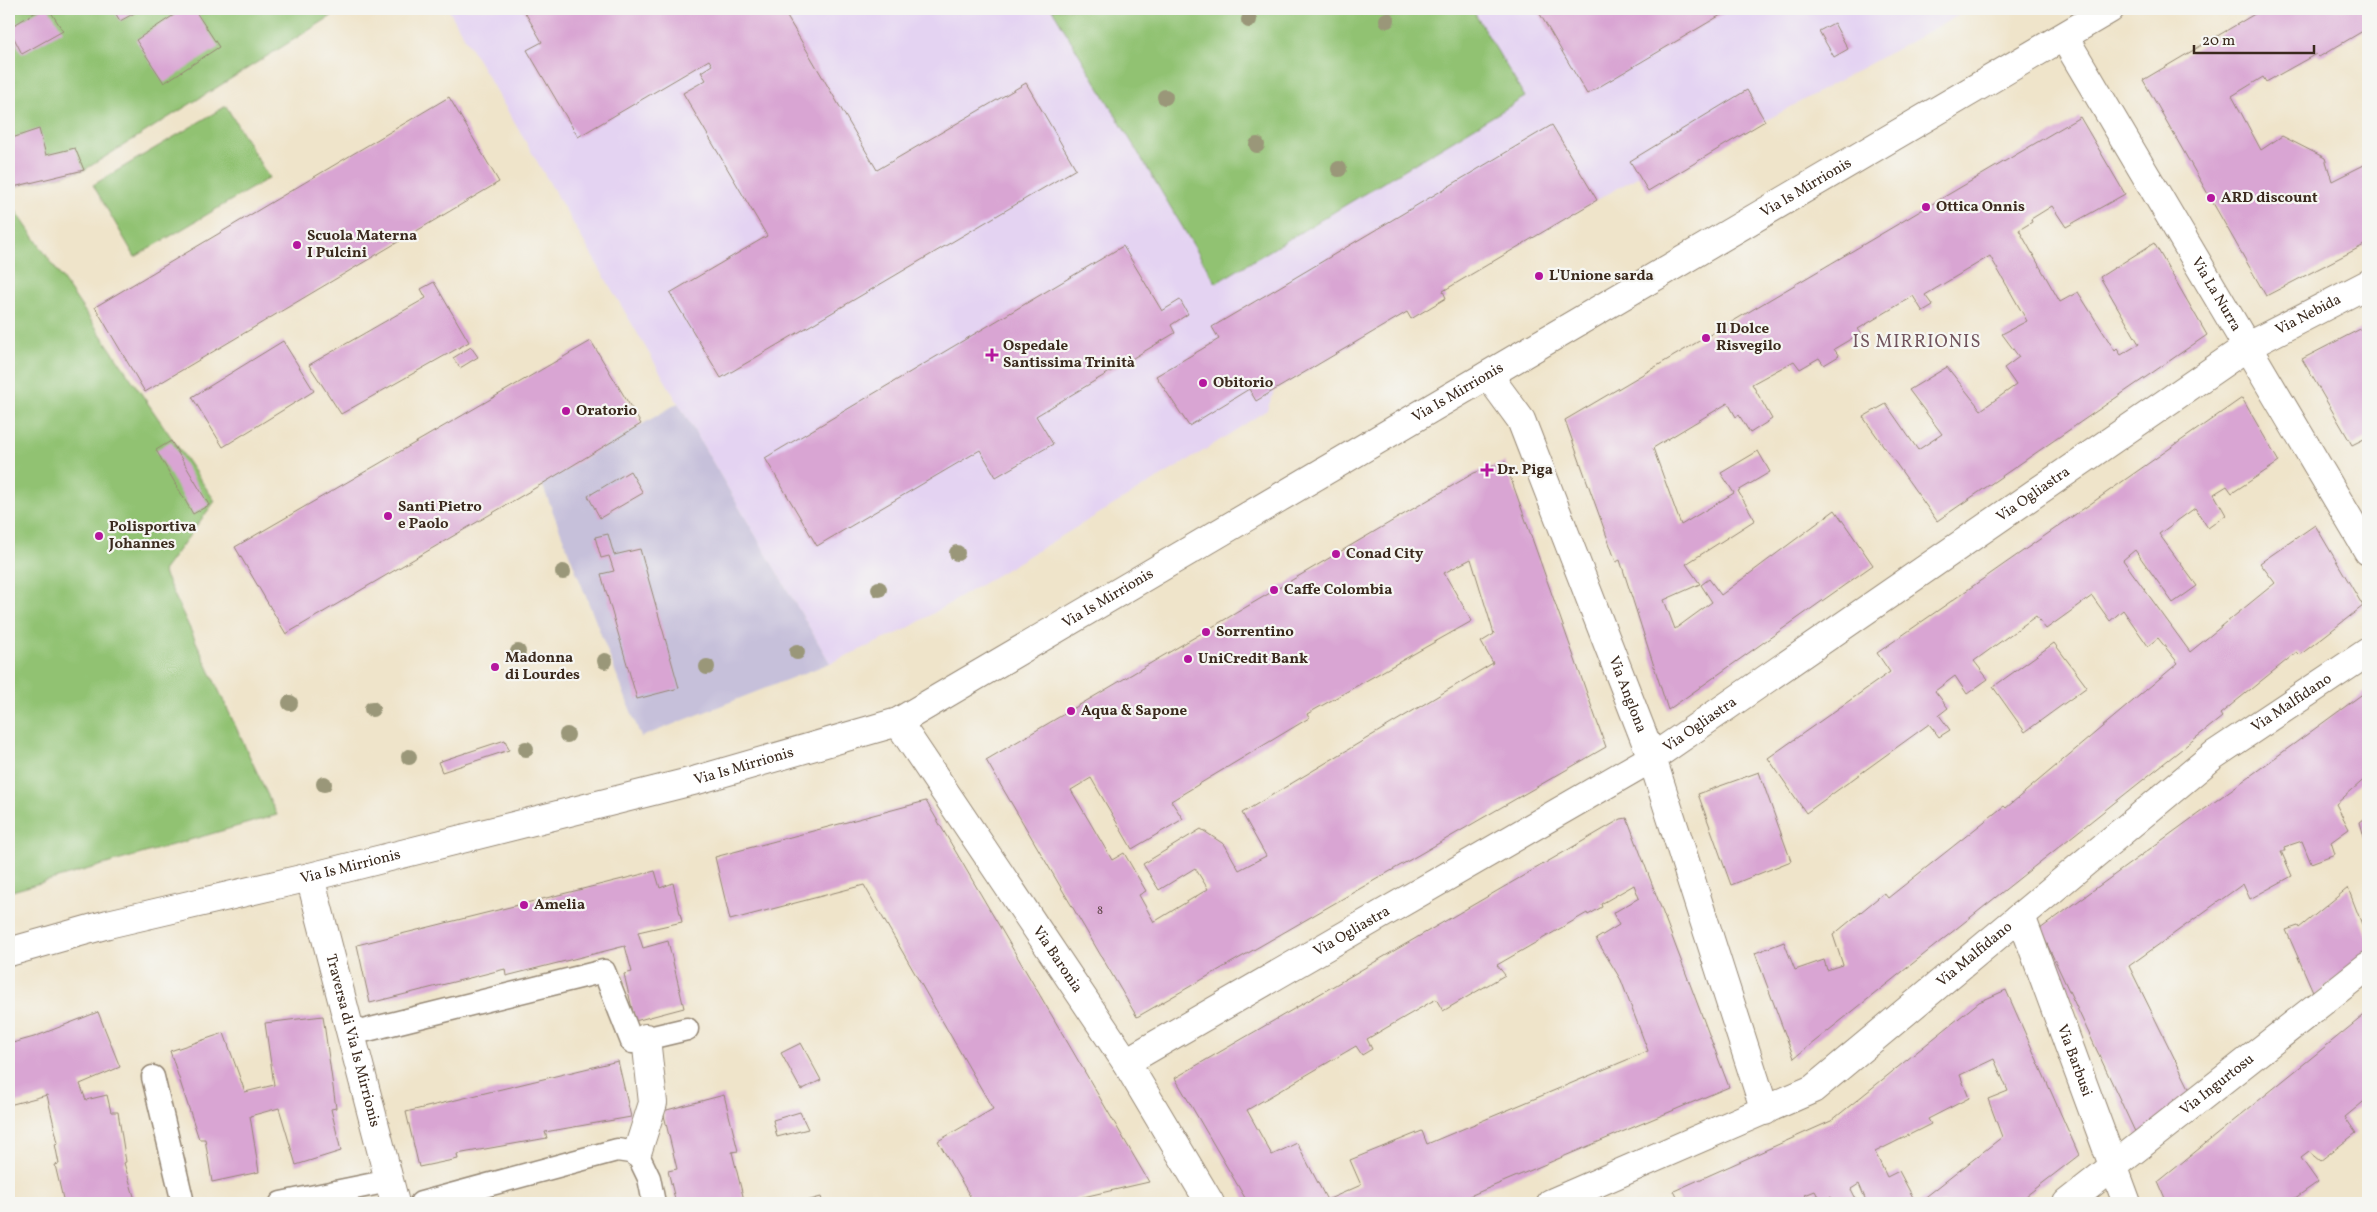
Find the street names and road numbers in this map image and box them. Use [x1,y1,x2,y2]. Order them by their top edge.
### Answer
street label: Via Is Mirrionis [1756,153,1856,223]
street label: Via La Nurra [2186,253,2246,335]
street label: Via Nebida [2272,289,2345,341]
street label: Via Is Mirrionis [1408,358,1507,428]
street label: Via Ogliastra [1992,462,2074,527]
street label: Via Is Mirrionis [1058,563,1158,634]
street label: Via Anglona [1603,653,1652,736]
street label: Via Malfidano [2247,669,2336,738]
street label: Via Ogliastra [1659,692,1741,758]
street label: Via Is Mirrionis [692,742,796,791]
street label: Via Is Mirrionis [298,844,403,889]
street label: Via Ogliastra [1310,901,1394,962]
street label: Via Malfidano [1932,917,2017,992]
street label: Via Baronia [1027,922,1087,997]
street label: Traversa di Via Is Mirrionis [320,952,385,1129]
street label: Via Barbusi [2051,1021,2097,1099]
street label: Via Ingurtosu [2175,1049,2259,1121]

